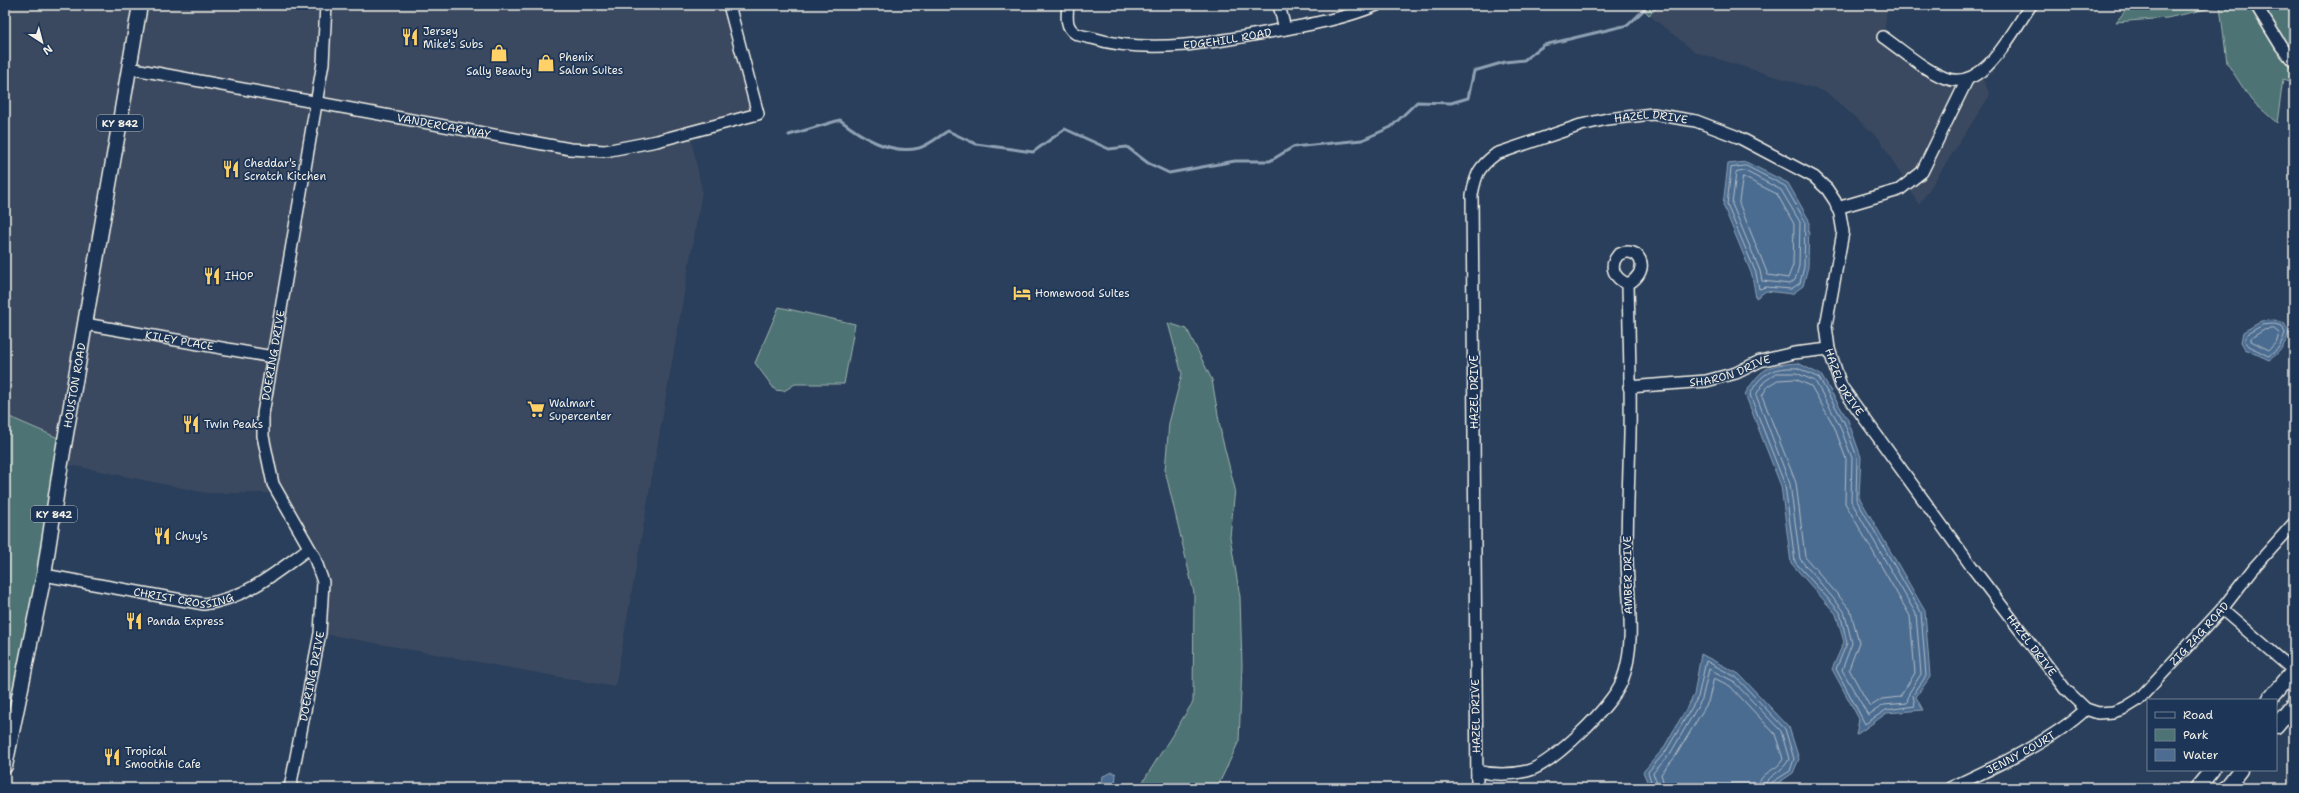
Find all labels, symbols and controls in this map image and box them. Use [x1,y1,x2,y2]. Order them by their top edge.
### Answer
north arrow [22,22,62,62]
place label: Jersey Mike's Subs [423,24,483,52]
street label: EDGEHILL ROAD [1182,24,1273,53]
restaurant icon: Jersey Mike's Subs [400,27,420,47]
text: N [39,41,56,58]
shop icon: Sally Beauty [489,43,509,63]
place label: Phenix Salon Suites [559,50,623,78]
shop icon: Phenix Salon Suites [536,53,556,73]
place label: Sally Beauty [466,64,532,79]
street label: HAZEL DRIVE [1613,107,1689,127]
street label: VANDERCAR WAY [396,110,492,142]
road number: KY 842 [97,115,143,131]
place label: Cheddar's Scratch Kitchen [244,156,326,184]
restaurant icon: Cheddar's Scratch Kitchen [221,159,241,179]
restaurant icon: IHOP [202,266,222,286]
place label: IHOP [225,269,253,284]
hotel icon: Homewood Suites [1012,283,1032,303]
place label: Homewood Suites [1035,286,1130,301]
street label: DOERING DRIVE [258,309,288,402]
street label: KILEY PLACE [144,327,215,354]
street label: HOUSTON ROAD [60,342,89,429]
street label: HAZEL DRIVE [1822,346,1868,419]
street label: SHARON DRIVE [1689,351,1772,390]
street label: HAZEL DRIVE [1467,355,1482,429]
place label: Walmart Supercenter [549,396,612,424]
supermarket icon: Walmart Supercenter [526,399,546,419]
restaurant icon: Twin Peaks [181,414,201,434]
place label: Twin Peaks [204,417,263,432]
road number: KY 842 [31,506,77,522]
restaurant icon: Chuy's [152,526,172,546]
place label: Chuy's [175,529,208,544]
street label: AMBER DRIVE [1620,536,1636,614]
street label: CHRIST CROSSING [132,584,236,612]
street label: ZIG ZAG ROAD [2166,599,2232,669]
restaurant icon: Panda Express [124,611,144,631]
street label: HAZEL DRIVE [2003,611,2060,679]
place label: Panda Express [147,614,224,629]
street label: DOERING DRIVE [296,630,328,722]
street label: HAZEL DRIVE [1468,679,1484,753]
legend [2147,699,2277,771]
text: Road [2183,707,2214,723]
street label: JENNY COURT [1983,727,2058,777]
text: Park [2183,727,2209,743]
place label: Tropical Smoothie Cafe [125,744,201,772]
restaurant icon: Tropical Smoothie Cafe [102,747,122,767]
text: Water [2183,747,2219,763]

